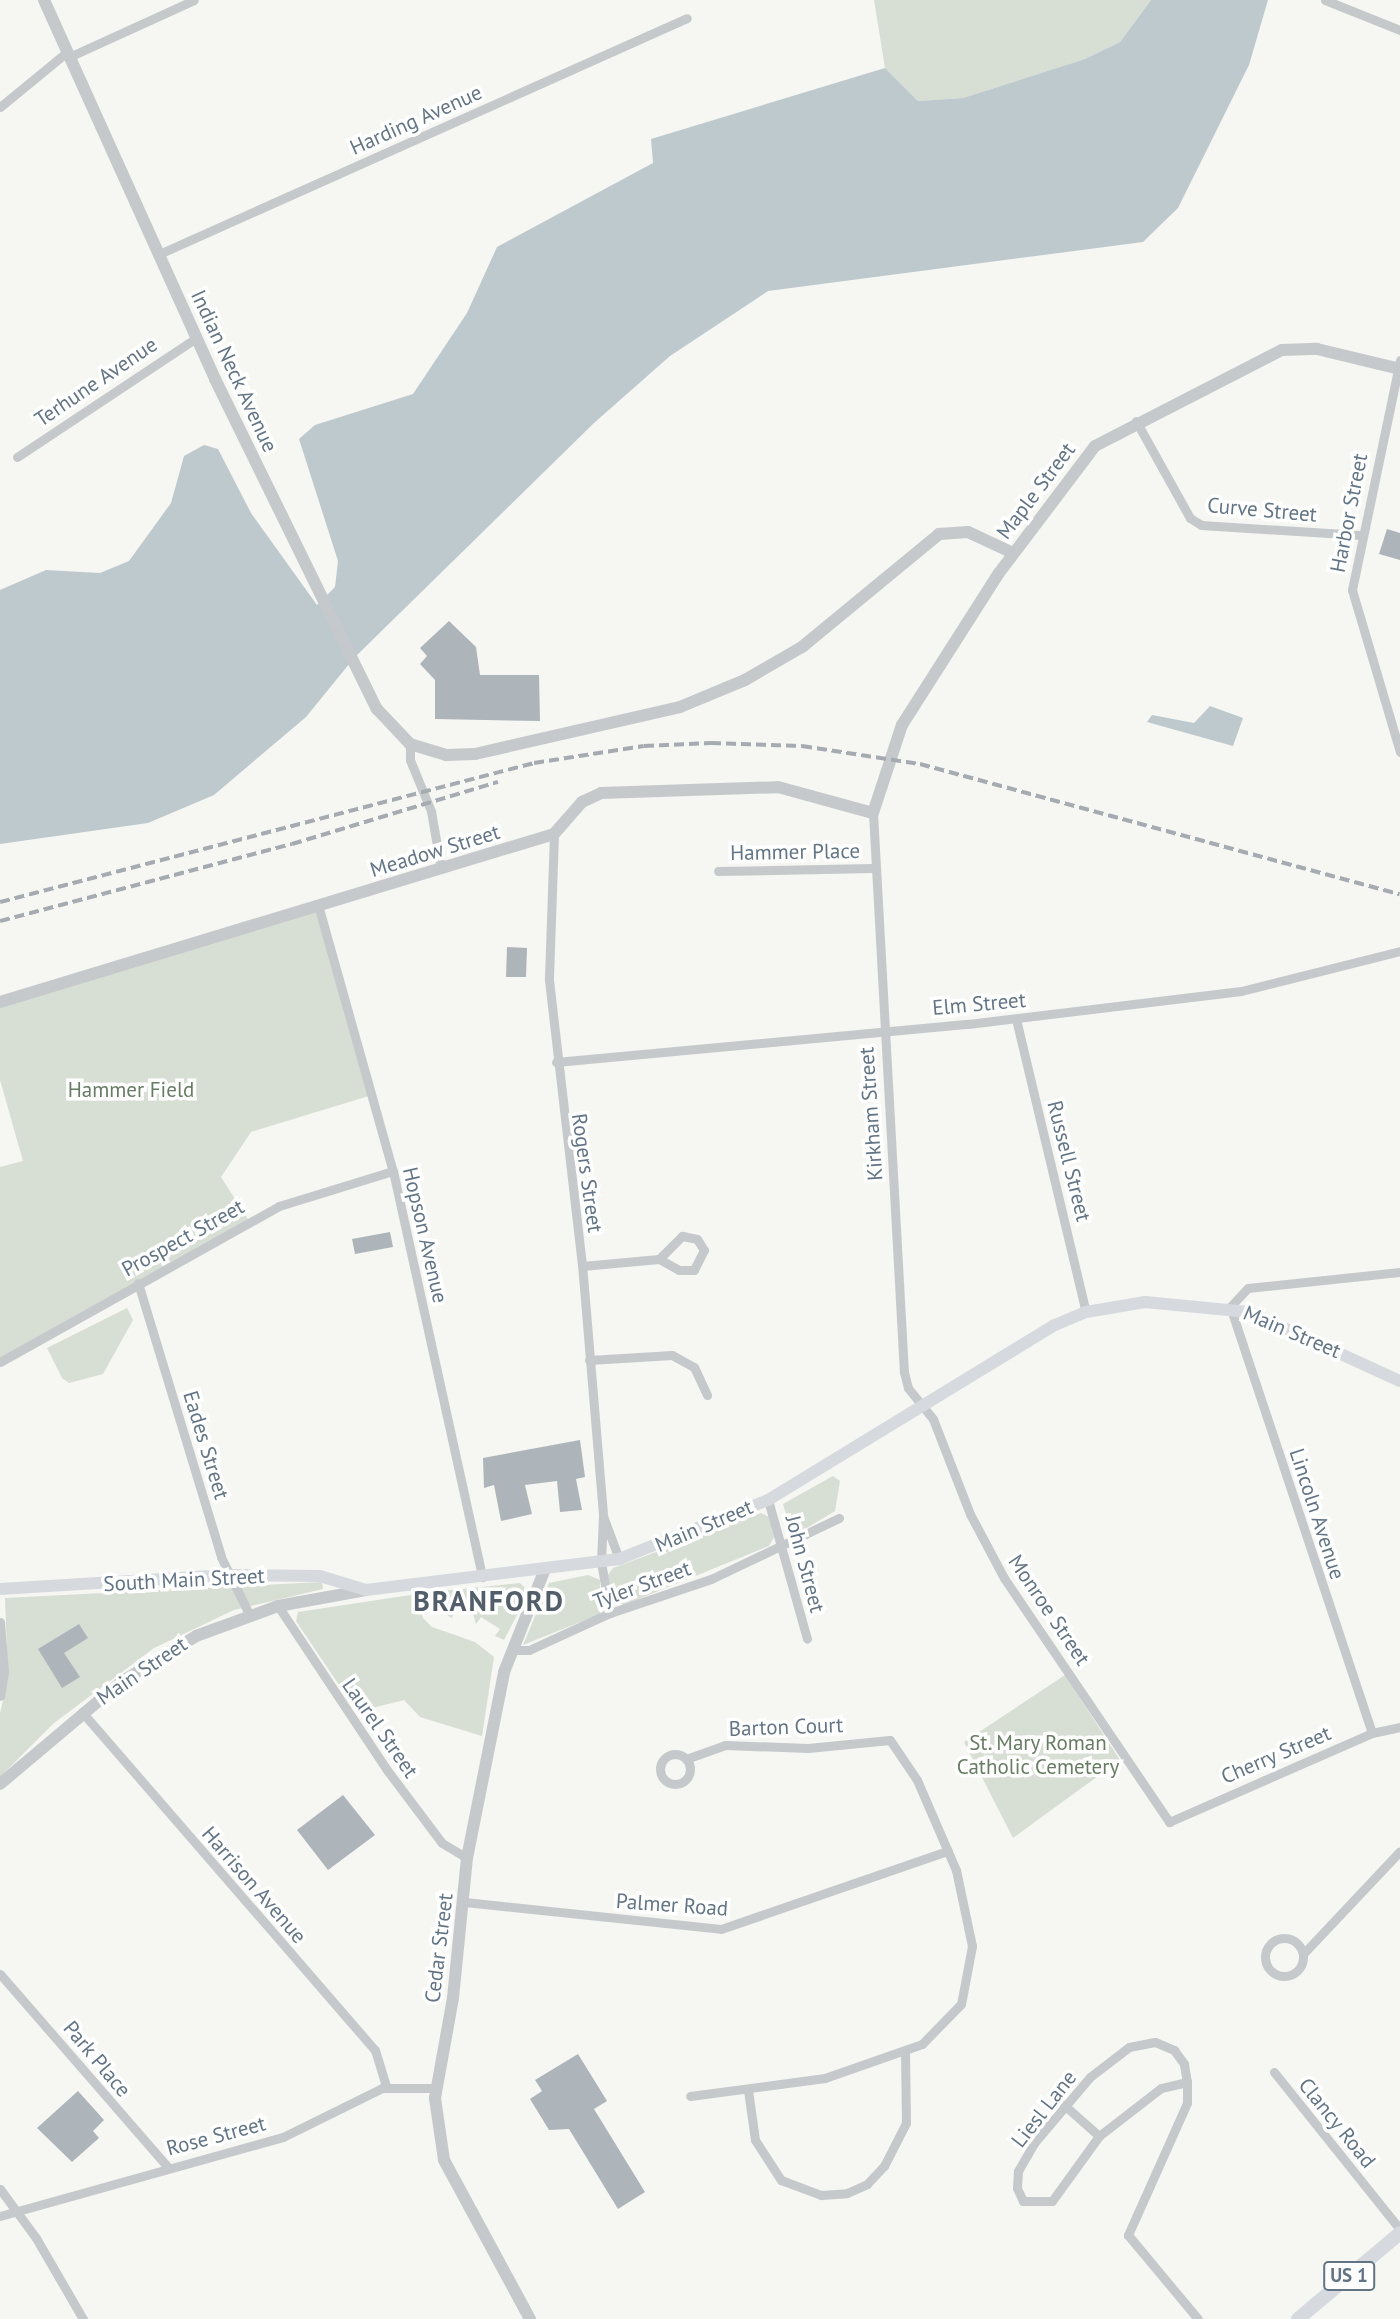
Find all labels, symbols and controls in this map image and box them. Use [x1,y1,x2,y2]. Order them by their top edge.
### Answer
street label: Harding Avenue [346,79,486,161]
street label: Indian Neck Avenue [185,285,283,457]
street label: Terhune Avenue [30,332,162,432]
street label: Maple Street [992,438,1080,544]
street label: Harbor Street [1325,451,1373,575]
street label: Curve Street [1206,493,1318,527]
street label: Meadow Street [367,819,503,883]
street label: Hammer Place [730,838,860,866]
street label: Elm Street [931,987,1027,1021]
street label: Kirkham Street [854,1046,888,1182]
park label: Hammer Field [68,1077,194,1103]
street label: Russell Street [1042,1098,1096,1224]
street label: Rogers Street [566,1112,608,1234]
street label: Hopson Avenue [397,1164,453,1306]
street label: Prospect Street [117,1194,249,1282]
street label: Main Street [1239,1300,1345,1364]
street label: Eades Street [178,1388,234,1502]
street label: Lincoln Avenue [1284,1445,1350,1583]
street label: Main Street [651,1494,757,1558]
street label: John Street [780,1513,830,1615]
street label: Monroe Street [1003,1550,1095,1670]
street label: Tyler Street [590,1556,694,1614]
street label: South Main Street [103,1563,265,1597]
district label: BRANFORD [414,1584,564,1618]
street label: Main Street [92,1632,192,1710]
street label: Laurel Street [337,1674,423,1782]
street label: Barton Court [728,1712,844,1742]
street label: Cherry Street [1217,1720,1335,1790]
park label: St. Mary Roman Catholic Cemetery [957,1730,1119,1780]
street label: Harrison Avenue [196,1821,312,1949]
street label: Palmer Road [615,1889,729,1921]
street label: Cedar Street [420,1892,458,2004]
street label: Park Place [58,2016,136,2102]
street label: Liesl Lane [1006,2065,1082,2153]
street label: Clancy Road [1293,2073,1381,2173]
street label: Rose Street [164,2111,268,2161]
road number: US 1 [1323,2260,1375,2292]

